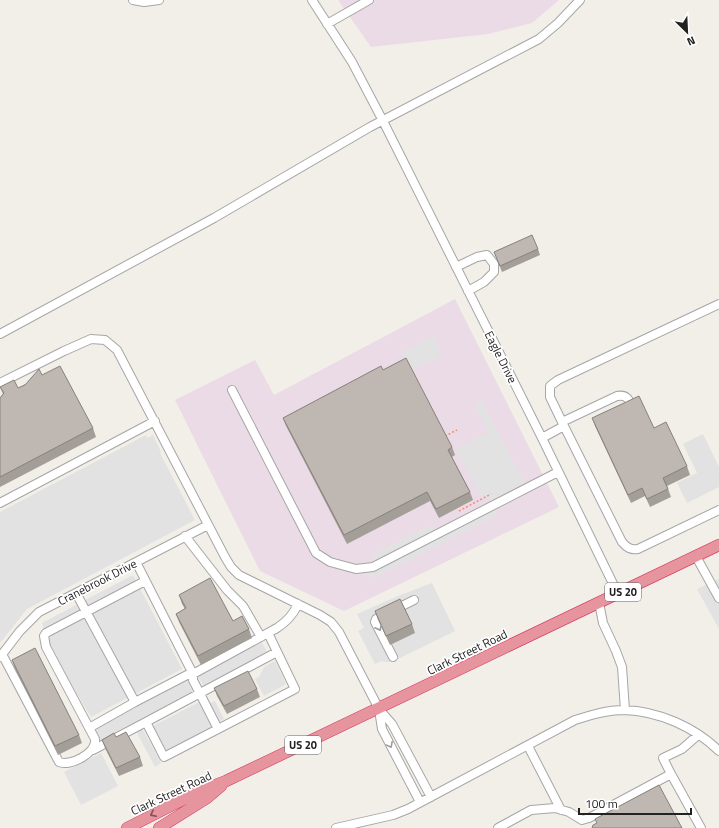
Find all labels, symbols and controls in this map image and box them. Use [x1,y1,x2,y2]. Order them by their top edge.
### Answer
north arrow [667,12,707,52]
text: N [684,32,698,50]
street label: Eagle Drive [480,327,522,387]
street label: Cranebrook Drive [54,554,140,610]
road number: US 20 [605,583,641,601]
one-way arrow [374,624,382,632]
street label: Clark Street Road [424,624,510,680]
road number: US 20 [285,736,321,754]
one-way arrow [386,741,393,749]
street label: Clark Street Road [127,766,215,820]
scale bar [579,790,691,816]
text: 100 m [585,794,618,813]
one-way arrow [149,810,157,817]

